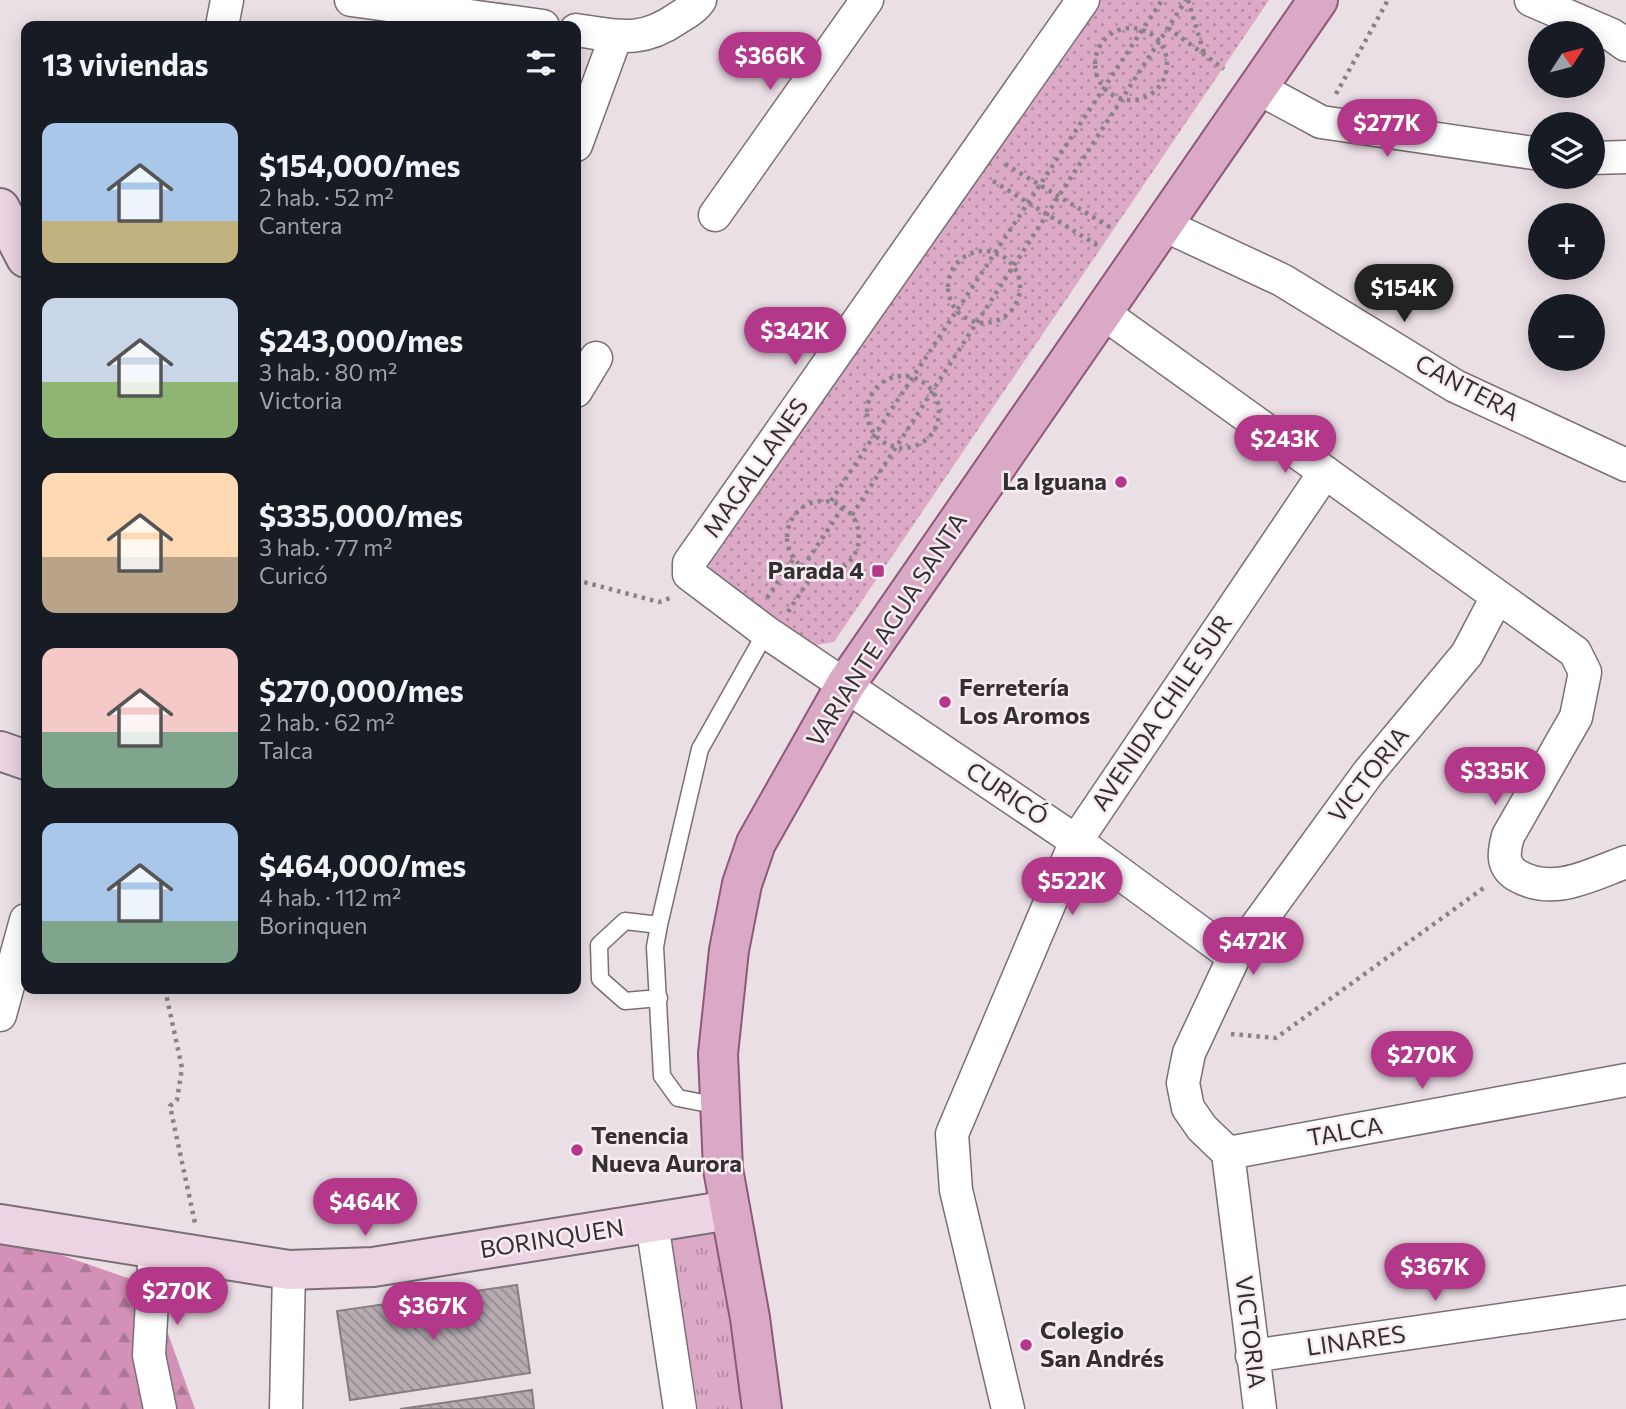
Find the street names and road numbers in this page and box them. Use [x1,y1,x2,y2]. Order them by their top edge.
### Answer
street label: CANTERA [1411,347,1525,426]
street label: MAGALLANES [696,392,814,542]
street label: VARIANTE AGUA SANTA [799,507,972,752]
street label: AVENIDA CHILE SUR [1084,609,1237,816]
street label: VICTORIA [1322,721,1414,828]
street label: CURICÓ [961,755,1054,831]
street label: TALCA [1305,1110,1385,1151]
street label: BORINQUEN [478,1212,626,1263]
street label: VICTORIA [1230,1274,1273,1390]
street label: LINARES [1304,1318,1407,1361]

